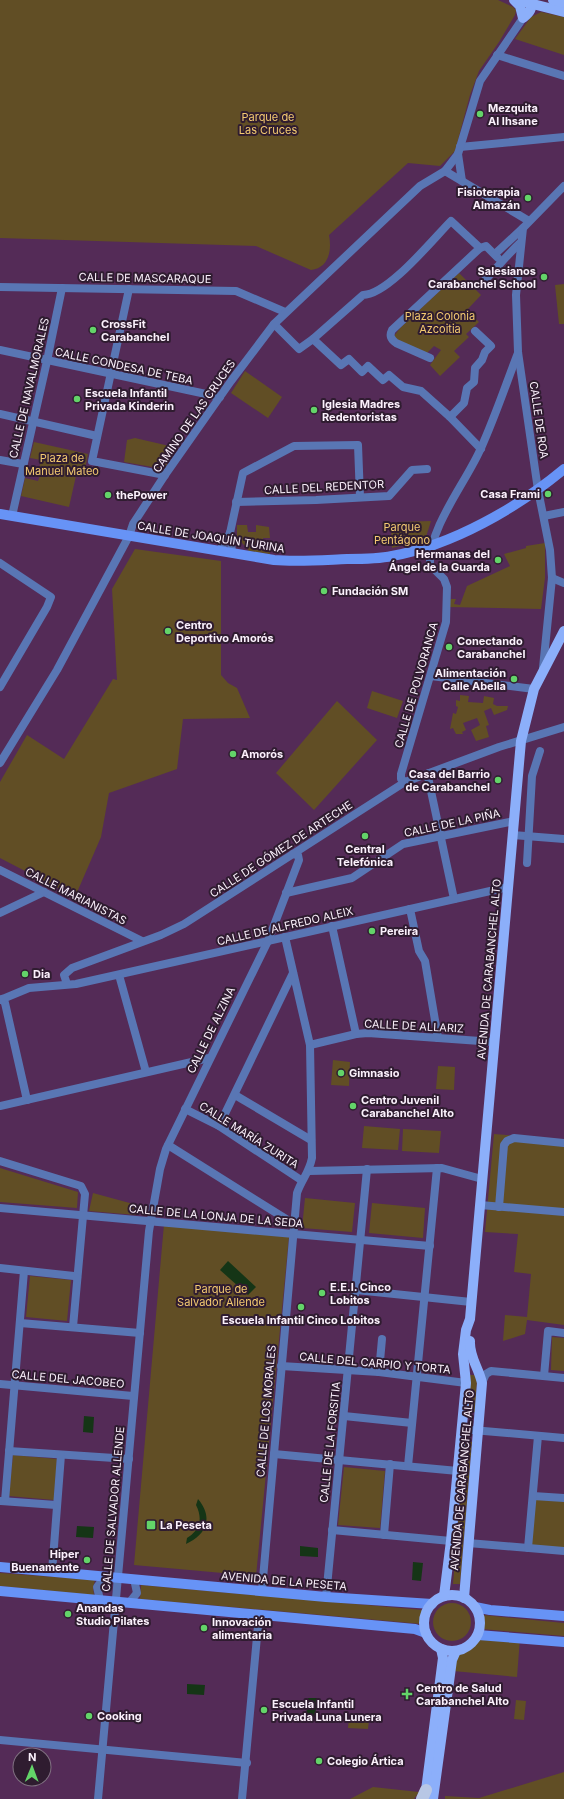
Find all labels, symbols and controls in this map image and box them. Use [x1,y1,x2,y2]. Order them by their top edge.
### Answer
place label: Mezquita Al Ihsane [488,101,538,128]
marker: Mezquita Al Ihsane [475,109,485,119]
park label: Parque de Las Cruces [239,110,297,137]
place label: Fisioterapia Almazán [457,185,520,212]
marker: Fisioterapia Almazán [523,193,533,203]
place label: Salesianos Carabanchel School [428,264,536,291]
street label: CALLE DE MASCARAQUE [79,270,211,286]
marker: Salesianos Carabanchel School [539,272,549,282]
park label: Plaza Colonia Azcoitia [405,309,475,336]
street label: CALLE DE NAVALMORALES [6,316,52,460]
place label: CrossFit Carabanchel [101,317,169,344]
marker: CrossFit Carabanchel [88,325,98,335]
street label: CALLE CONDESA DE TEBA [54,345,195,388]
street label: CAMINO DE LAS CRUCES [150,357,238,475]
street label: CALLE DE ROA [527,380,551,460]
place label: Escuela Infantil Privada Kinderin [85,386,174,413]
marker: Escuela Infantil Privada Kinderin [72,394,82,404]
place label: Iglesia Madres Redentoristas [322,397,400,424]
marker: Iglesia Madres Redentoristas [309,405,319,415]
park label: Plaza de Manuel Mateo [25,451,99,478]
street label: CALLE DEL REDENTOR [264,477,384,497]
place label: Casa Frami [480,487,540,501]
place label: thePower [116,488,168,502]
marker: Casa Frami [543,489,553,499]
marker: thePower [103,490,113,500]
street label: CALLE DE JOAQUÍN TURINA [136,518,286,556]
park label: Parque Pentágono [374,520,430,547]
place label: Hermanas del Ángel de la Guarda [389,547,490,574]
marker: Hermanas del Ángel de la Guarda [493,555,503,565]
place label: Fundación SM [332,584,408,598]
marker: Fundación SM [319,586,329,596]
place label: Centro Deportivo Amorós [176,618,274,645]
street label: CALLE DE POLVORANCA [391,620,441,749]
marker: Centro Deportivo Amorós [163,626,173,636]
place label: Conectando Carabanchel [457,634,525,661]
marker: Conectando Carabanchel [444,642,454,652]
place label: Alimentación Calle Abella [435,666,506,693]
marker: Alimentación Calle Abella [509,674,519,684]
place label: Amorós [241,747,283,761]
marker: Amorós [228,749,238,759]
place label: Casa del Barrio de Carabanchel [406,767,490,794]
marker: Casa del Barrio de Carabanchel [493,775,503,785]
street label: CALLE DE GÓMEZ DE ARTECHE [207,798,355,900]
street label: CALLE DE LA PIÑA [403,806,502,840]
marker: Central Telefónica [360,831,370,841]
place label: Central Telefónica [337,842,393,869]
street label: CALLE MARIANISTAS [23,864,129,928]
street label: AVENIDA DE CARABANCHEL ALTO [474,878,504,1060]
street label: CALLE DE ALFREDO ALEIX [215,903,355,949]
place label: Pereira [380,924,418,938]
marker: Pereira [367,926,377,936]
place label: Dia [33,967,50,981]
marker: Dia [20,969,30,979]
street label: CALLE DE ALZINA [184,984,238,1076]
street label: CALLE DE ALLARIZ [364,1016,464,1036]
place label: Gimnasio [349,1066,400,1080]
marker: Gimnasio [336,1068,346,1078]
place label: Centro Juvenil Carabanchel Alto [361,1093,454,1120]
street label: CALLE MARÍA ZURITA [197,1099,302,1172]
marker: Centro Juvenil Carabanchel Alto [348,1101,358,1111]
street label: CALLE DE LA LONJA DE LA SEDA [128,1201,304,1231]
place label: E.E.I. Cinco Lobitos [330,1280,391,1307]
park label: Parque de Salvador Allende [177,1282,265,1309]
marker: E.E.I. Cinco Lobitos [317,1288,327,1298]
marker: Escuela Infantil Cinco Lobitos [296,1302,306,1312]
place label: Escuela Infantil Cinco Lobitos [222,1313,380,1327]
street label: CALLE DE LOS MORALES [253,1344,279,1478]
street label: CALLE DEL CARPIO Y TORTA [299,1349,452,1377]
street label: CALLE DEL JACOBEO [11,1367,125,1391]
street label: CALLE DE LA FORSITIA [317,1380,343,1503]
street label: AVENIDA DE CARABANCHEL ALTO [447,1389,477,1571]
street label: CALLE DE SALVADOR ALLENDE [99,1426,127,1592]
place label: La Peseta [160,1518,212,1532]
marker: La Peseta [145,1519,157,1531]
place label: Hiper Buenamente [11,1547,80,1574]
marker: Hiper Buenamente [82,1555,92,1565]
street label: AVENIDA DE LA PESETA [221,1569,348,1594]
place label: Anandas Studio Pilates [76,1601,149,1628]
marker: Anandas Studio Pilates [63,1609,73,1619]
place label: Innovación alimentaria [212,1615,272,1642]
marker: Innovación alimentaria [199,1623,209,1633]
place label: Centro de Salud Carabanchel Alto [416,1681,509,1708]
marker: Centro de Salud Carabanchel Alto [401,1688,413,1700]
place label: Escuela Infantil Privada Luna Lunera [272,1697,382,1724]
marker: Escuela Infantil Privada Luna Lunera [259,1705,269,1715]
place label: Cooking [97,1709,142,1723]
marker: Cooking [84,1711,94,1721]
north arrow [12,1747,52,1787]
text: N [28,1750,36,1764]
place label: Colegio Ártica [327,1754,404,1768]
marker: Colegio Ártica [314,1756,324,1766]

